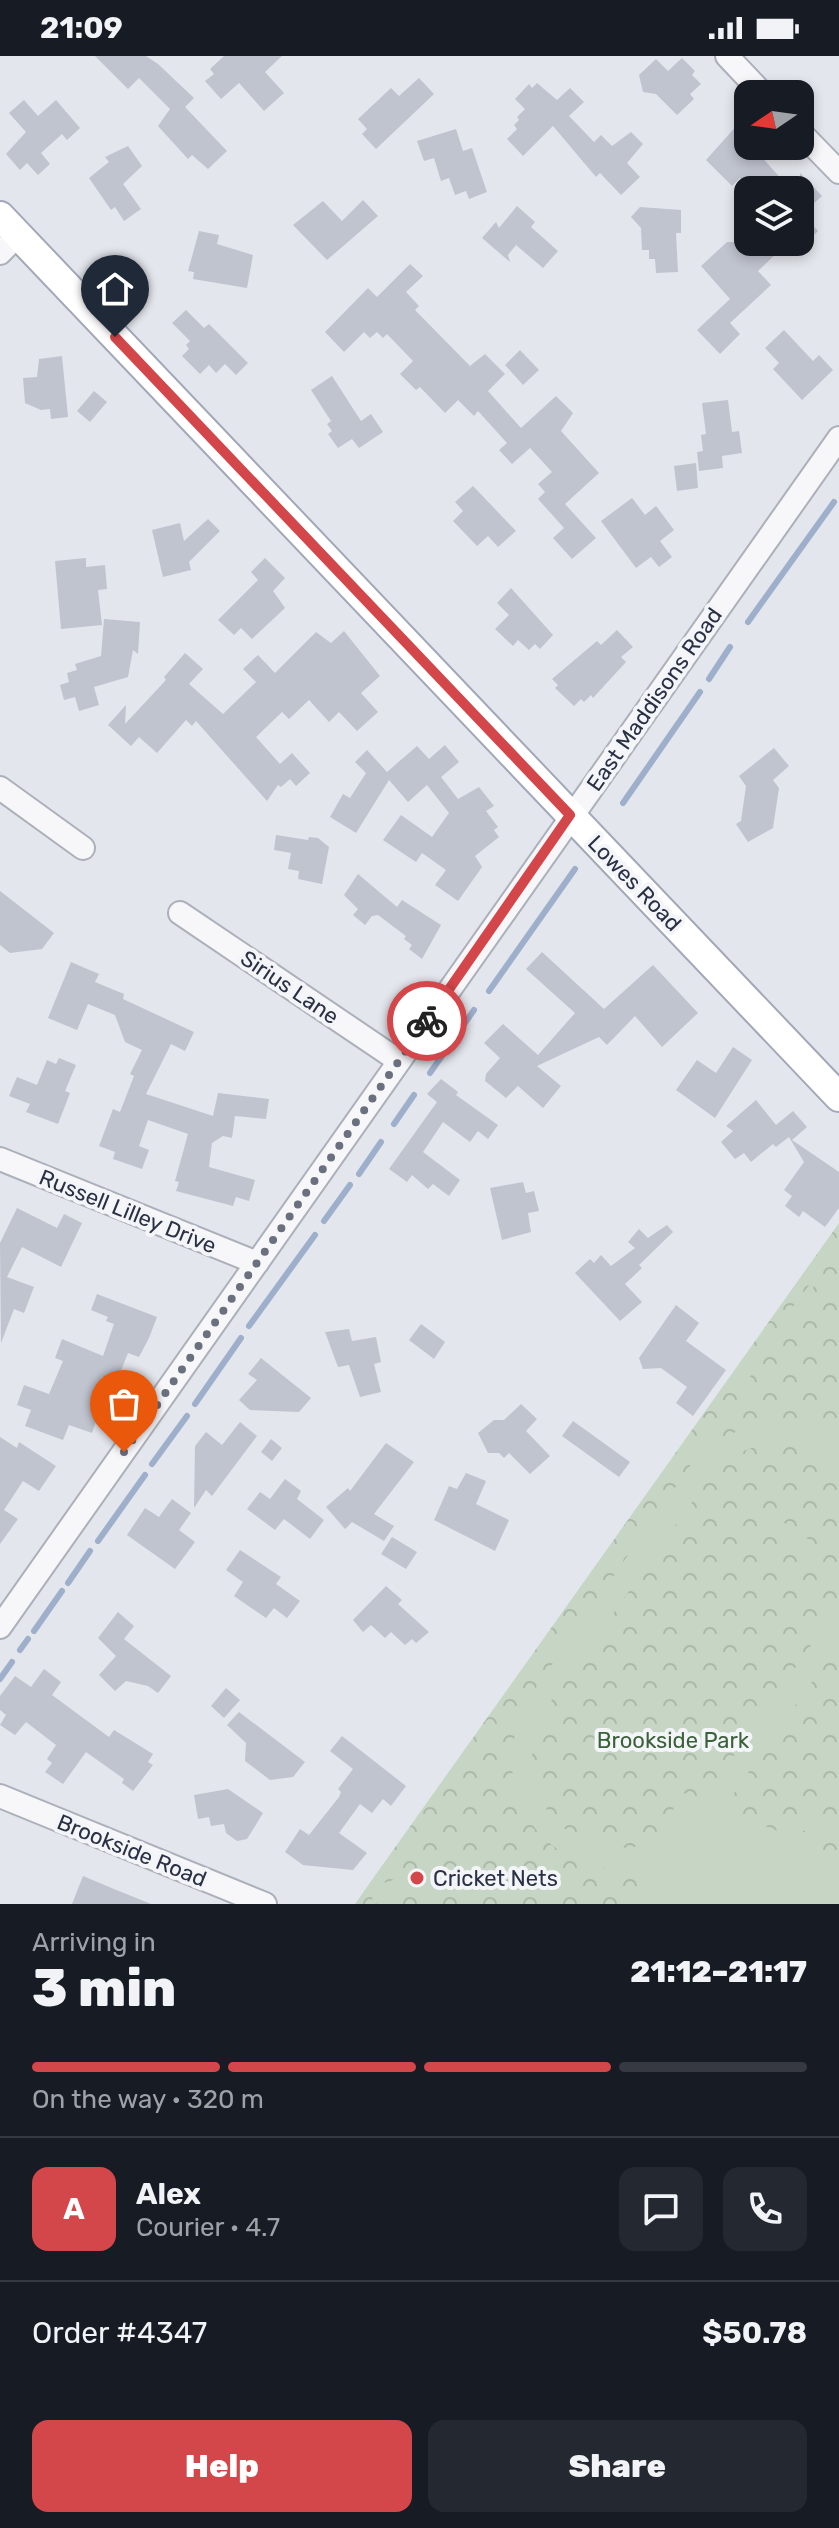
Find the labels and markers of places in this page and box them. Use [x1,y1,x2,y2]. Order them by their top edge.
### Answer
pin [81,255,149,337]
pin [90,1370,158,1452]
place label: Cricket Nets [433,1865,558,1892]
marker: Cricket Nets [408,1869,426,1887]

